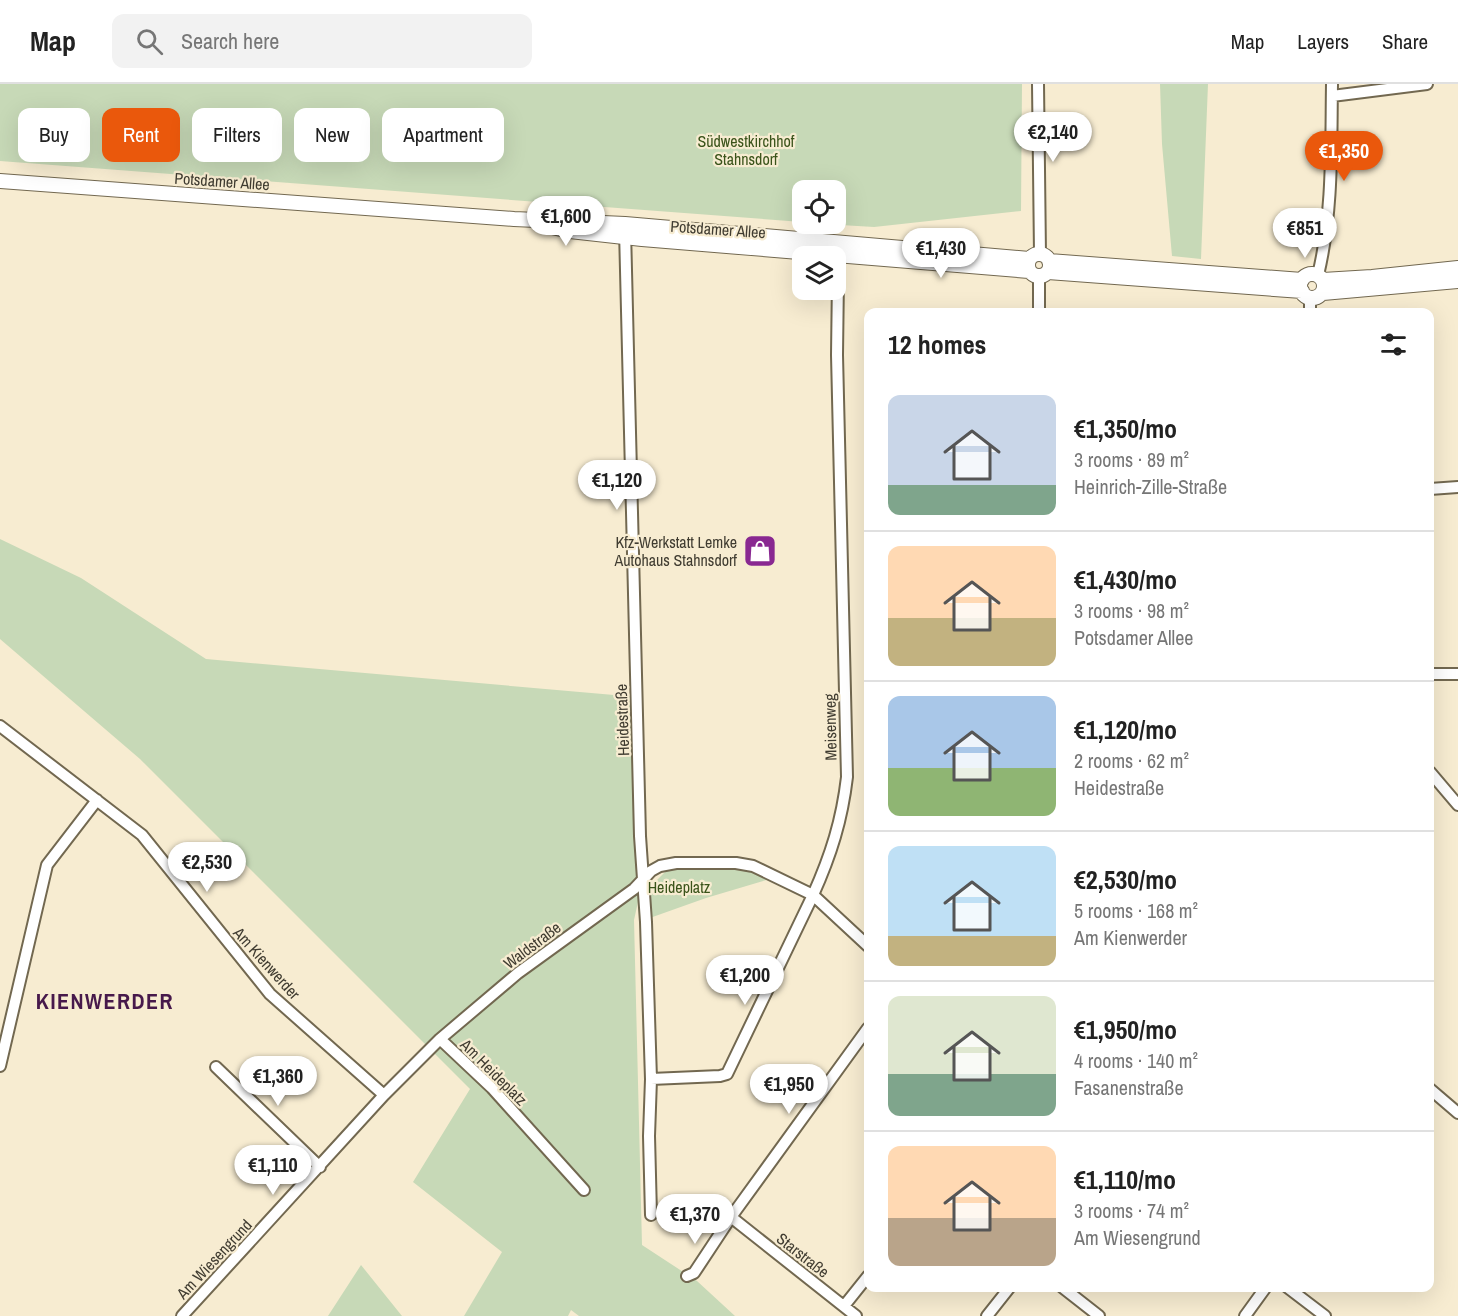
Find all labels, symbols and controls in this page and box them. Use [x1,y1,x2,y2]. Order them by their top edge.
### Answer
search box [112,14,532,68]
text: Map [30,22,76,60]
icon: search [133,25,166,58]
text: Search here [181,26,279,56]
text: Map [1231,27,1264,56]
text: Layers [1297,27,1349,56]
text: Share [1382,27,1428,56]
chip: Buy [18,108,90,162]
chip: Rent [102,108,180,162]
chip: Filters [192,108,282,162]
chip: New [294,108,370,162]
chip: Apartment [382,108,504,162]
pin: €2,140 [1004,112,1102,163]
text: €2,140 [1028,118,1078,145]
park label: Südwestkirchhof Stahnsdorf [698,130,795,170]
pin: €1,350 [1295,131,1393,182]
text: €1,350 [1319,137,1369,164]
street label: Potsdamer Allee [174,167,270,195]
map controls [792,180,846,300]
button: locate [792,180,846,234]
pin: €1,600 [517,196,615,247]
text: €1,600 [541,202,591,229]
pin: €851 [1269,208,1341,259]
text: €851 [1287,214,1323,241]
street label: Potsdamer Allee [670,215,766,243]
pin: €1,430 [892,228,990,279]
text: €1,430 [916,234,966,261]
button: layers [792,246,846,300]
text: 12 homes [888,327,986,362]
icon: filters [1377,328,1410,361]
text: €1,350/mo [1074,411,1177,446]
icon: home [936,419,1008,491]
text: 3 rooms · 89 m² [1074,446,1189,473]
pin: €1,120 [568,460,666,511]
text: €1,120 [592,466,642,493]
text: Heinrich-Zille-Straße [1074,473,1227,500]
place label: Kfz-Werkstatt Lemke Autohaus Stahnsdorf [613,531,737,571]
shop icon: Kfz-Werkstatt Lemke Autohaus Stahnsdorf [742,533,778,569]
text: €1,430/mo [1074,562,1177,597]
icon: home [936,570,1008,642]
text: 3 rooms · 98 m² [1074,597,1189,624]
text: Potsdamer Allee [1074,624,1193,651]
street label: Heidestraße [610,684,634,756]
street label: Meisenweg [818,693,842,761]
text: €1,120/mo [1074,712,1177,747]
icon: home [936,720,1008,792]
text: 2 rooms · 62 m² [1074,747,1189,774]
text: Heidestraße [1074,774,1164,801]
pin: €2,530 [158,842,256,893]
text: €2,530 [182,848,232,875]
text: €2,530/mo [1074,862,1177,897]
icon: home [936,870,1008,942]
park label: Heideplatz [648,876,711,898]
text: 5 rooms · 168 m² [1074,897,1198,924]
street label: Waldstraße [499,916,565,974]
street label: Am Kienwerder [228,921,306,1004]
text: Am Kienwerder [1074,924,1187,951]
pin: €1,200 [696,955,794,1006]
text: €1,200 [720,961,770,988]
district label: KIENWERDER [36,986,174,1016]
text: €1,950/mo [1074,1012,1177,1047]
icon: home [936,1020,1008,1092]
street label: Am Heideplatz [455,1033,533,1111]
text: 4 rooms · 140 m² [1074,1047,1198,1074]
pin: €1,360 [229,1056,327,1107]
text: €1,360 [253,1062,303,1089]
pin: €1,950 [740,1064,838,1115]
text: €1,950 [764,1070,814,1097]
text: Fasanenstraße [1074,1074,1184,1101]
pin: €1,110 [224,1145,322,1196]
text: €1,110 [248,1151,298,1178]
text: €1,110/mo [1074,1162,1176,1197]
icon: home [936,1170,1008,1242]
pin: €1,370 [646,1194,744,1245]
text: 3 rooms · 74 m² [1074,1197,1189,1224]
text: €1,370 [670,1200,720,1227]
street label: Am Wiesengrund [171,1214,257,1304]
text: Am Wiesengrund [1074,1224,1201,1251]
street label: Starstraße [772,1227,834,1283]

